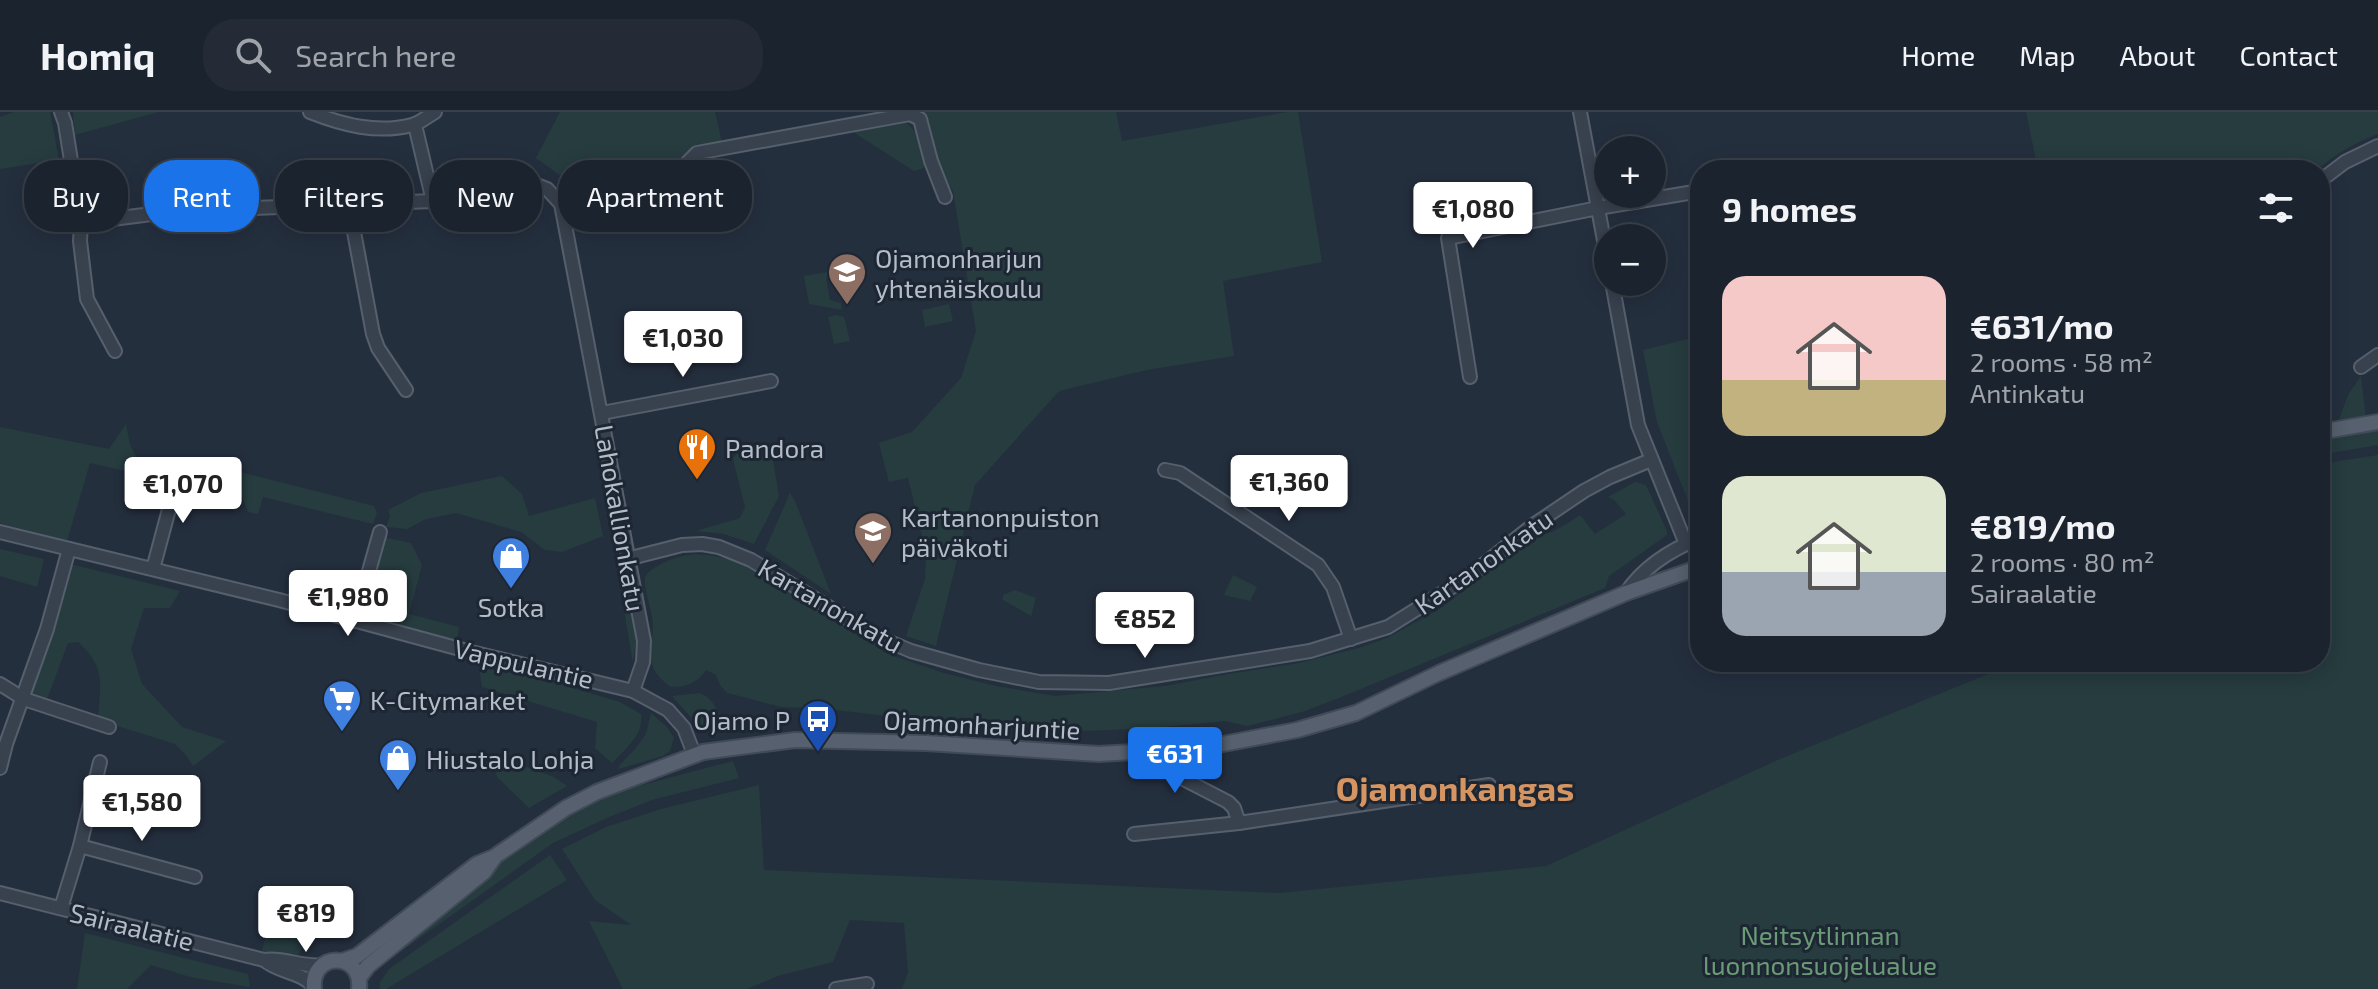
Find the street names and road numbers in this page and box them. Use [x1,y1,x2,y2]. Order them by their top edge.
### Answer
street label: Lahokallionkatu [589,422,653,614]
street label: Kartanonkatu [1408,502,1558,620]
street label: Kartanonkatu [753,551,909,659]
street label: Vappulantie [451,632,597,694]
street label: Ojamonharjuntie [883,703,1081,745]
street label: Sairaalatie [67,896,197,956]

